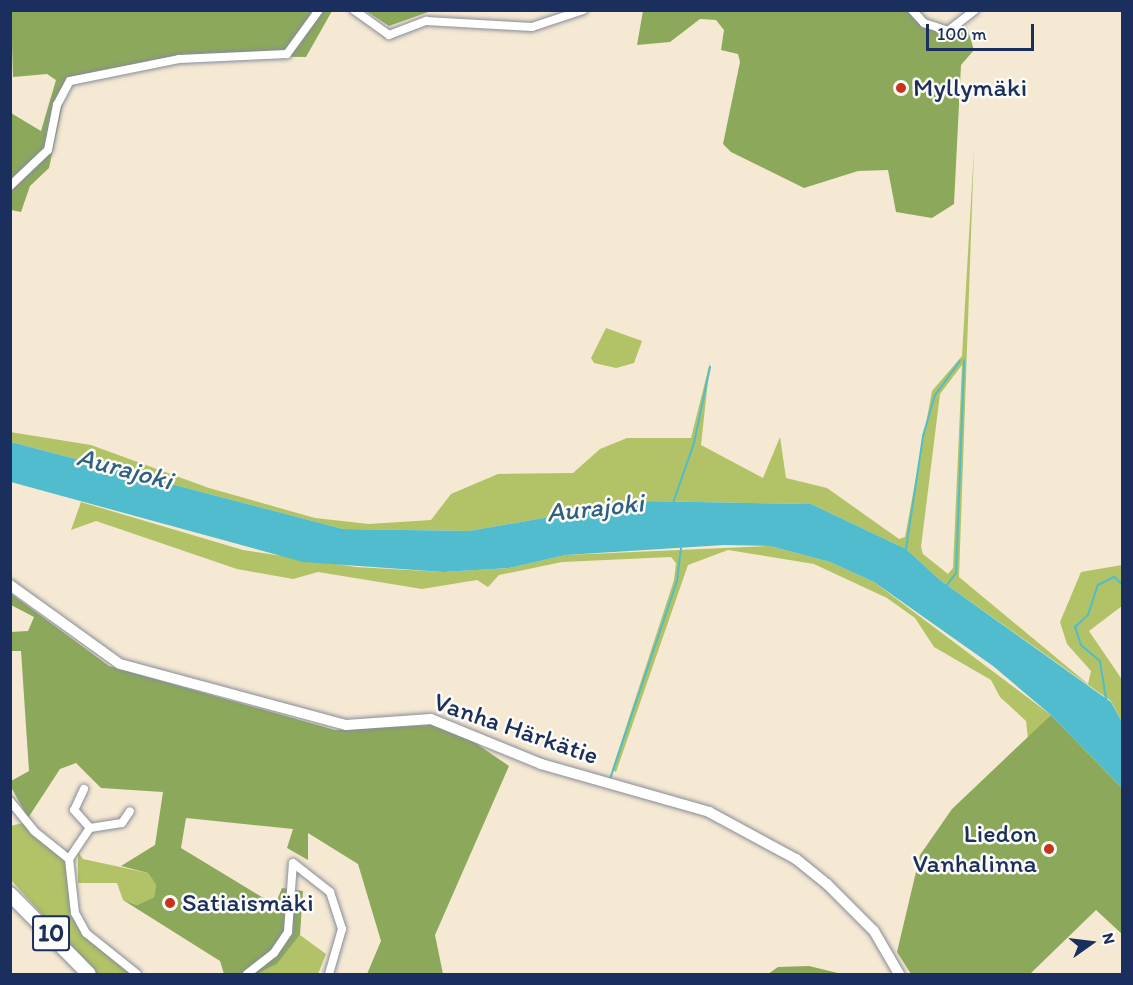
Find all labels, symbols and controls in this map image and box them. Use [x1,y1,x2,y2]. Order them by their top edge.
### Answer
scale bar [929,12,1037,50]
text: 100 m [937,23,987,45]
place label: Myllymäki [913,72,1027,104]
marker: Myllymäki [894,81,908,95]
water label: Aurajoki [74,440,176,496]
water label: Aurajoki [545,486,645,528]
street label: Vanha Härkätie [430,686,602,772]
place label: Liedon Vanhalinna [912,818,1037,880]
marker: Liedon Vanhalinna [1042,842,1056,856]
place label: Satiaismäki [182,887,314,919]
marker: Satiaismäki [163,896,177,910]
road number: 10 [32,912,70,954]
north arrow [1061,913,1121,973]
text: N [1098,931,1119,946]

